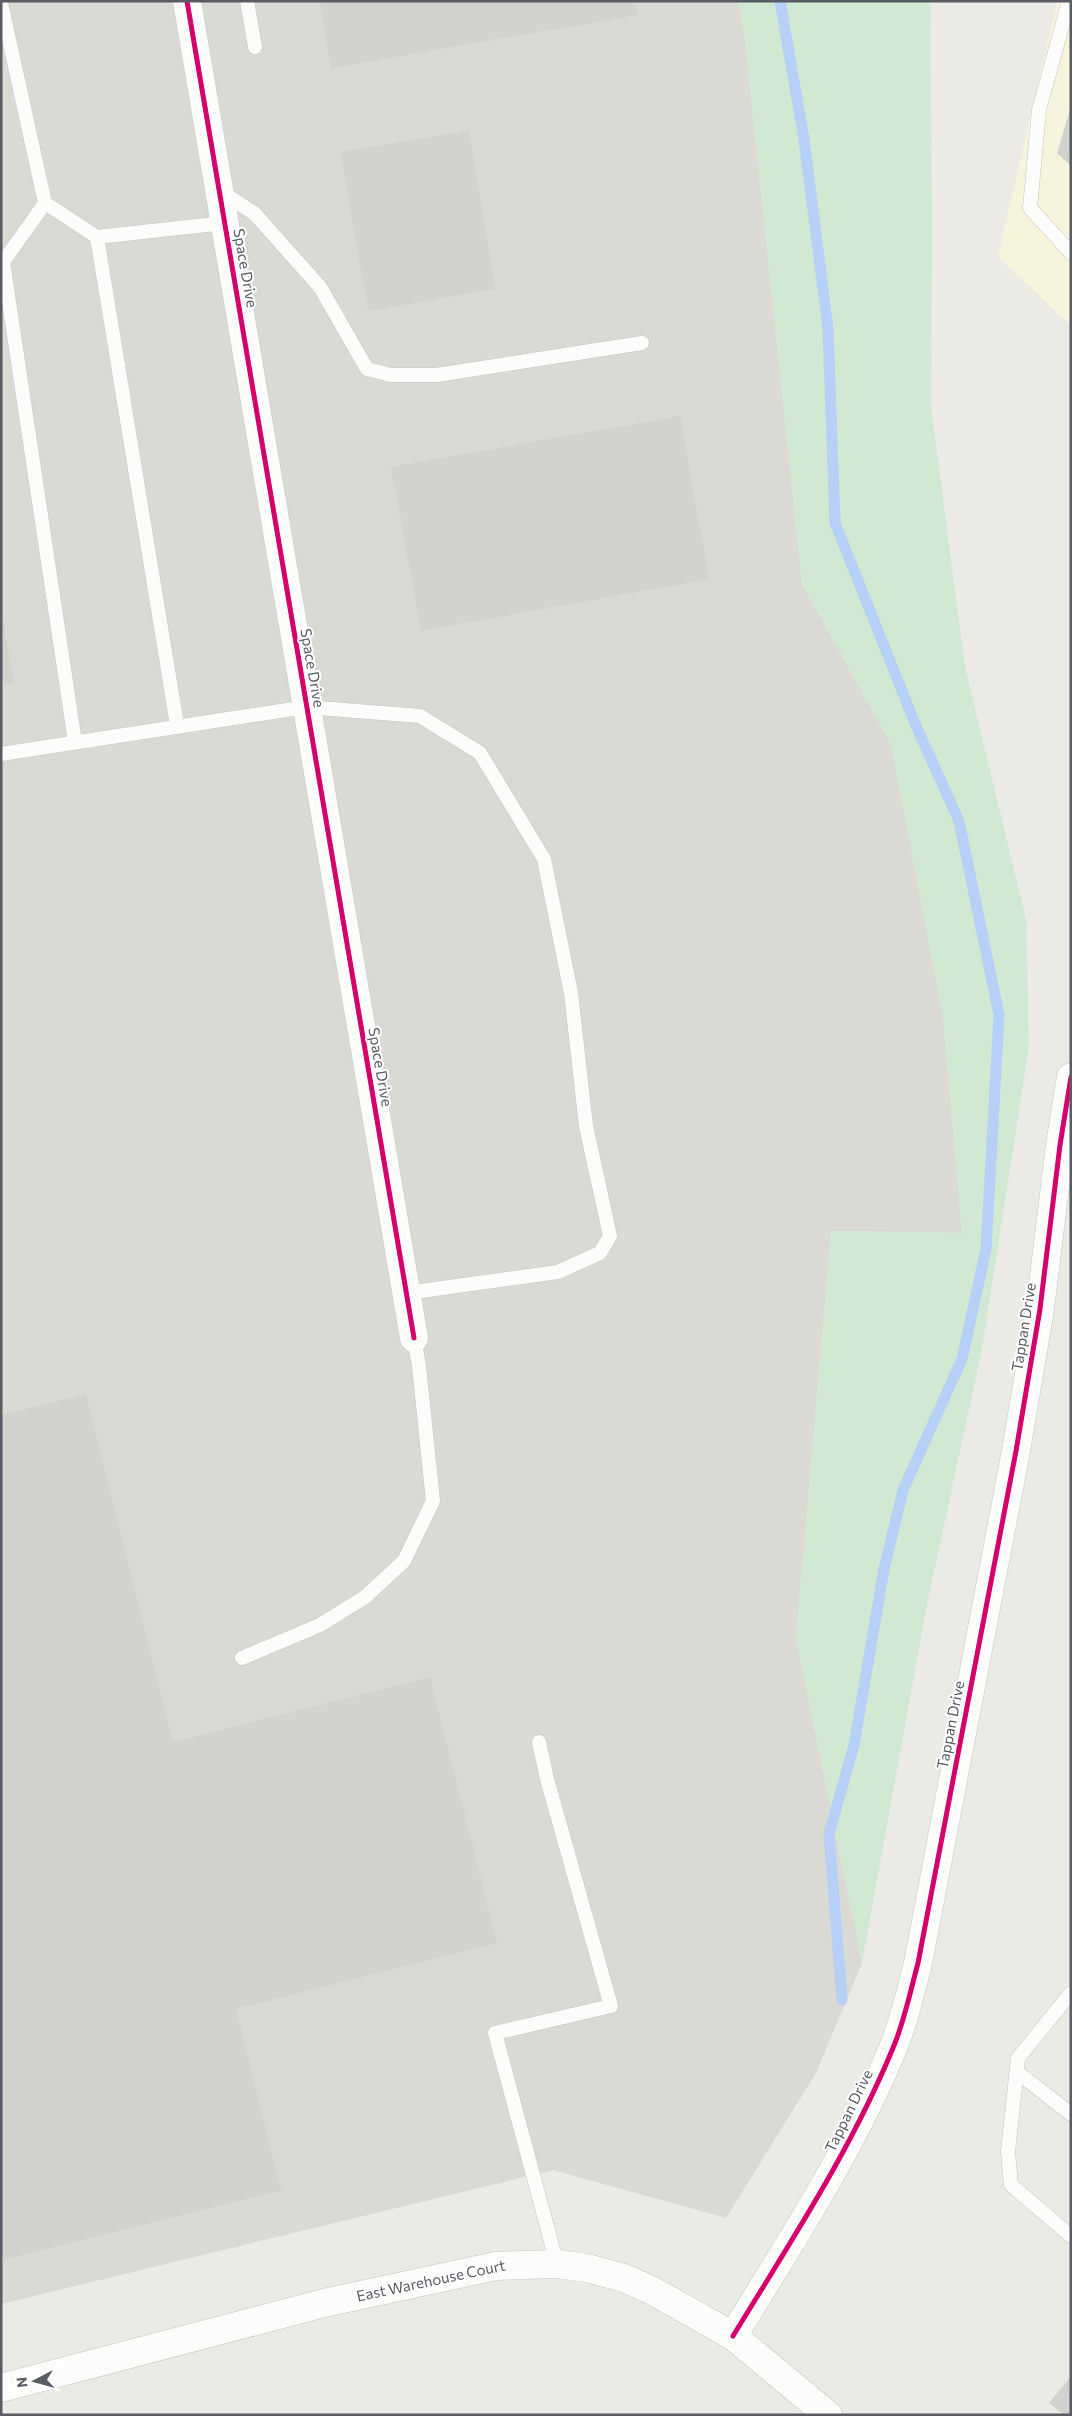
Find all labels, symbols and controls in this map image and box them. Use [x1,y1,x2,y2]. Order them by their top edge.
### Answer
street label: Space Drive [230,227,262,309]
street label: Space Drive [297,627,329,709]
street label: Space Drive [365,1026,397,1108]
street label: Tappan Drive [1007,1281,1039,1372]
street label: Tappan Drive [933,1679,967,1770]
street label: Tappan Drive [820,2066,876,2155]
street label: East Warehouse Court [355,2255,507,2305]
north arrow [10,2356,60,2406]
text: N [13,2376,31,2389]

